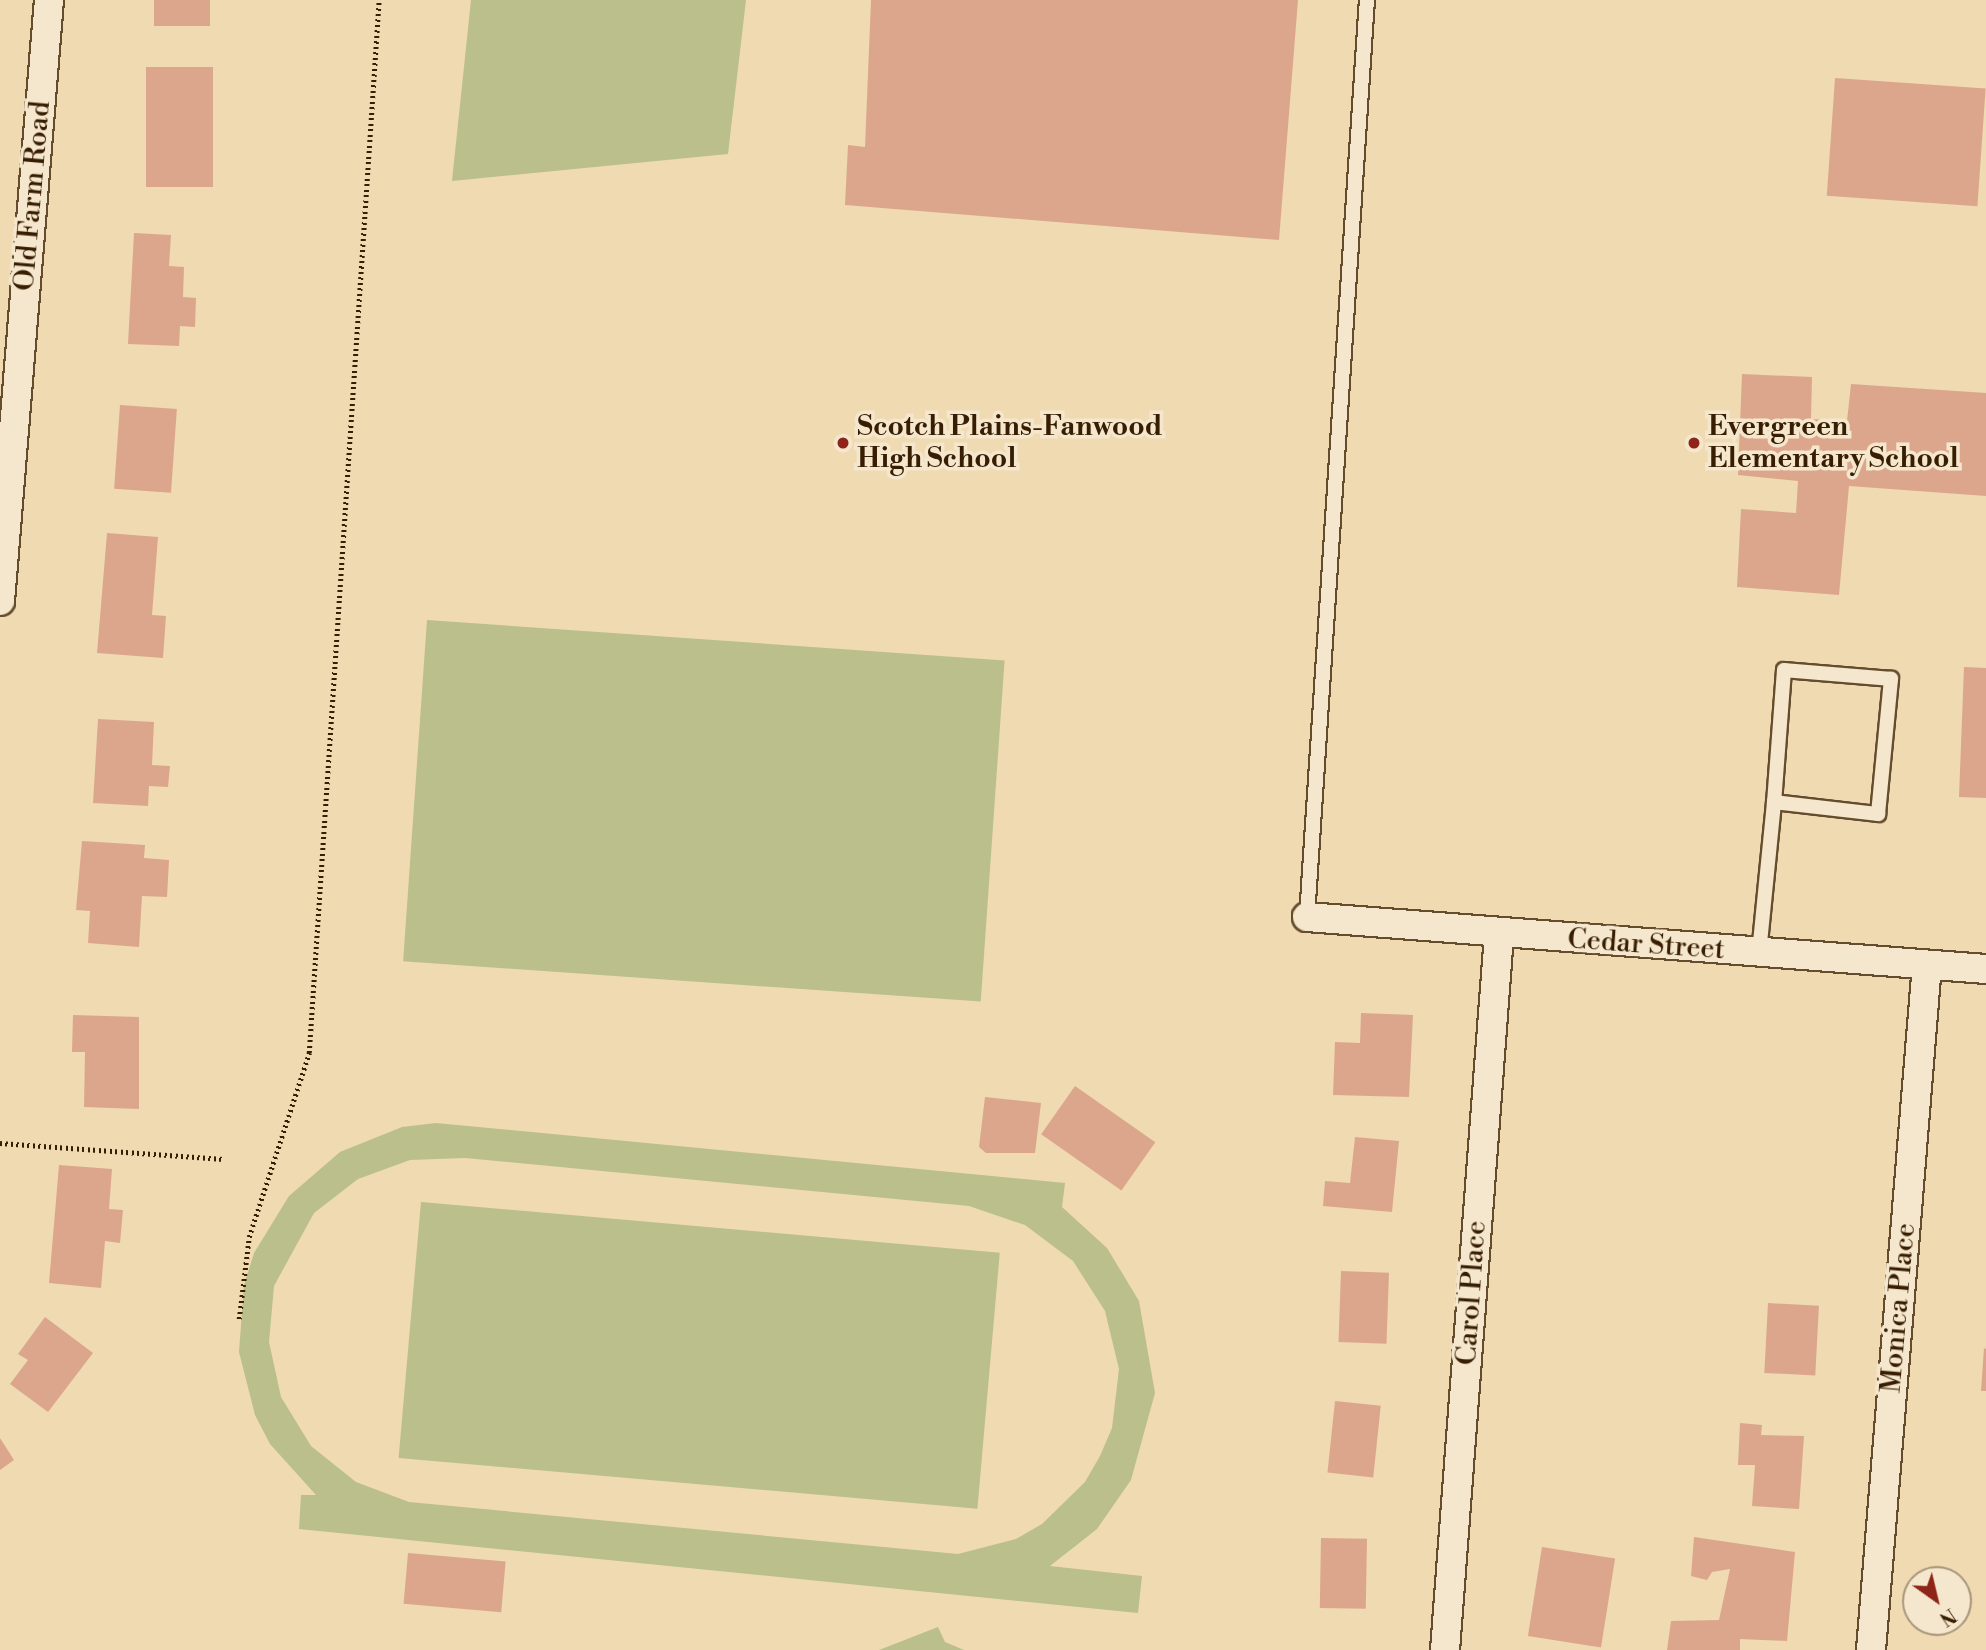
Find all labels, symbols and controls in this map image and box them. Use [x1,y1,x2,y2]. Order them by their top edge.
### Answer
street label: Old Farm Road [8,100,58,292]
place label: Scotch Plains-Fanwood High School [857,410,1162,476]
place label: Evergreen Elementary School [1708,410,1959,476]
marker: Scotch Plains-Fanwood High School [835,435,851,451]
marker: Evergreen Elementary School [1686,435,1702,451]
street label: Cedar Street [1566,923,1726,967]
street label: Carol Place [1450,1220,1494,1366]
street label: Monica Place [1875,1222,1923,1394]
north arrow [1902,1566,1972,1636]
text: N [1935,1603,1961,1631]

